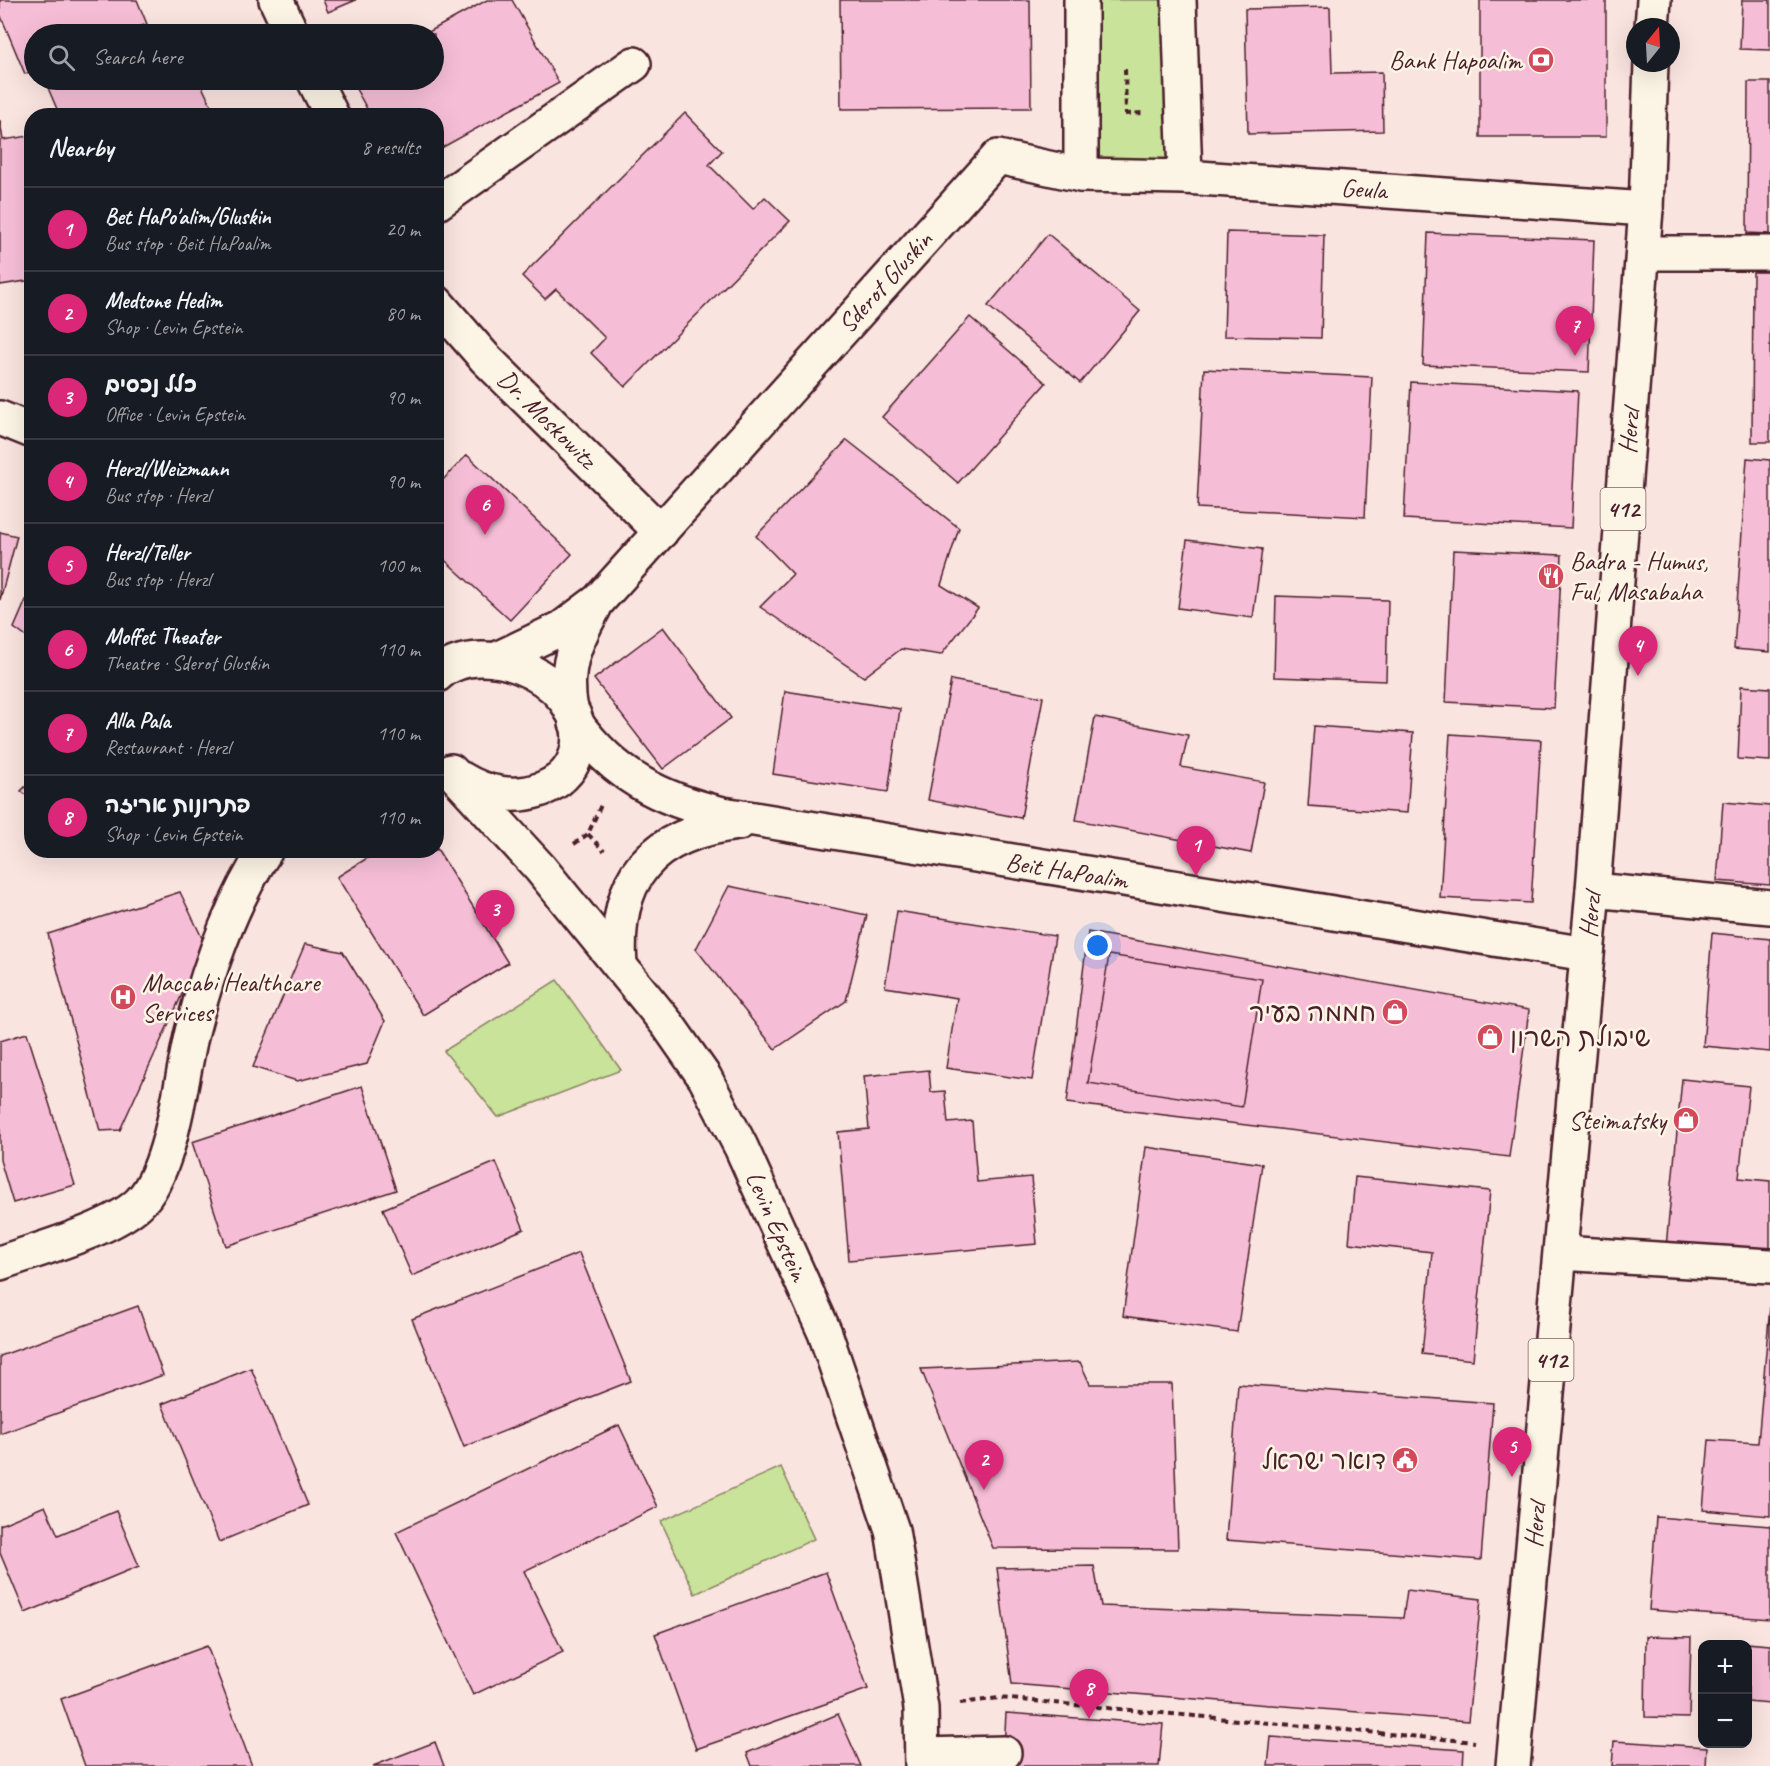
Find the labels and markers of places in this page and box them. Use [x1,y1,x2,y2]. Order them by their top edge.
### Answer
place label: Bank Hapoalim [1389,44,1524,77]
bank icon: Bank Hapoalim [1526,45,1556,75]
pin: 7 [1556,306,1594,356]
pin: 6 [466,486,504,535]
place label: Badra - Humus, Ful, Masabaha [1570,545,1708,608]
restaurant icon: Badra - Humus, Ful, Masabaha [1536,561,1566,591]
pin: 4 [1618,626,1658,676]
pin: 1 [1176,826,1216,876]
pin: 3 [476,890,514,940]
place label: Maccabi Healthcare Services [142,966,322,1029]
hospital icon: Maccabi Healthcare Services [108,982,138,1012]
place label: חממה בעיר [1249,996,1376,1029]
shop icon: חממה בעיר [1380,997,1410,1027]
place label: שיבולת השרון [1510,1021,1651,1054]
shop icon: שיבולת השרון [1475,1022,1505,1052]
place label: Steimatsky [1569,1104,1668,1137]
shop icon: Steimatsky [1671,1105,1701,1135]
pin: 5 [1492,1428,1532,1477]
pin: 2 [964,1440,1004,1490]
place label: דואר ישראל [1261,1444,1386,1477]
public building icon: דואר ישראל [1390,1445,1420,1475]
pin: 8 [1070,1670,1108,1719]

